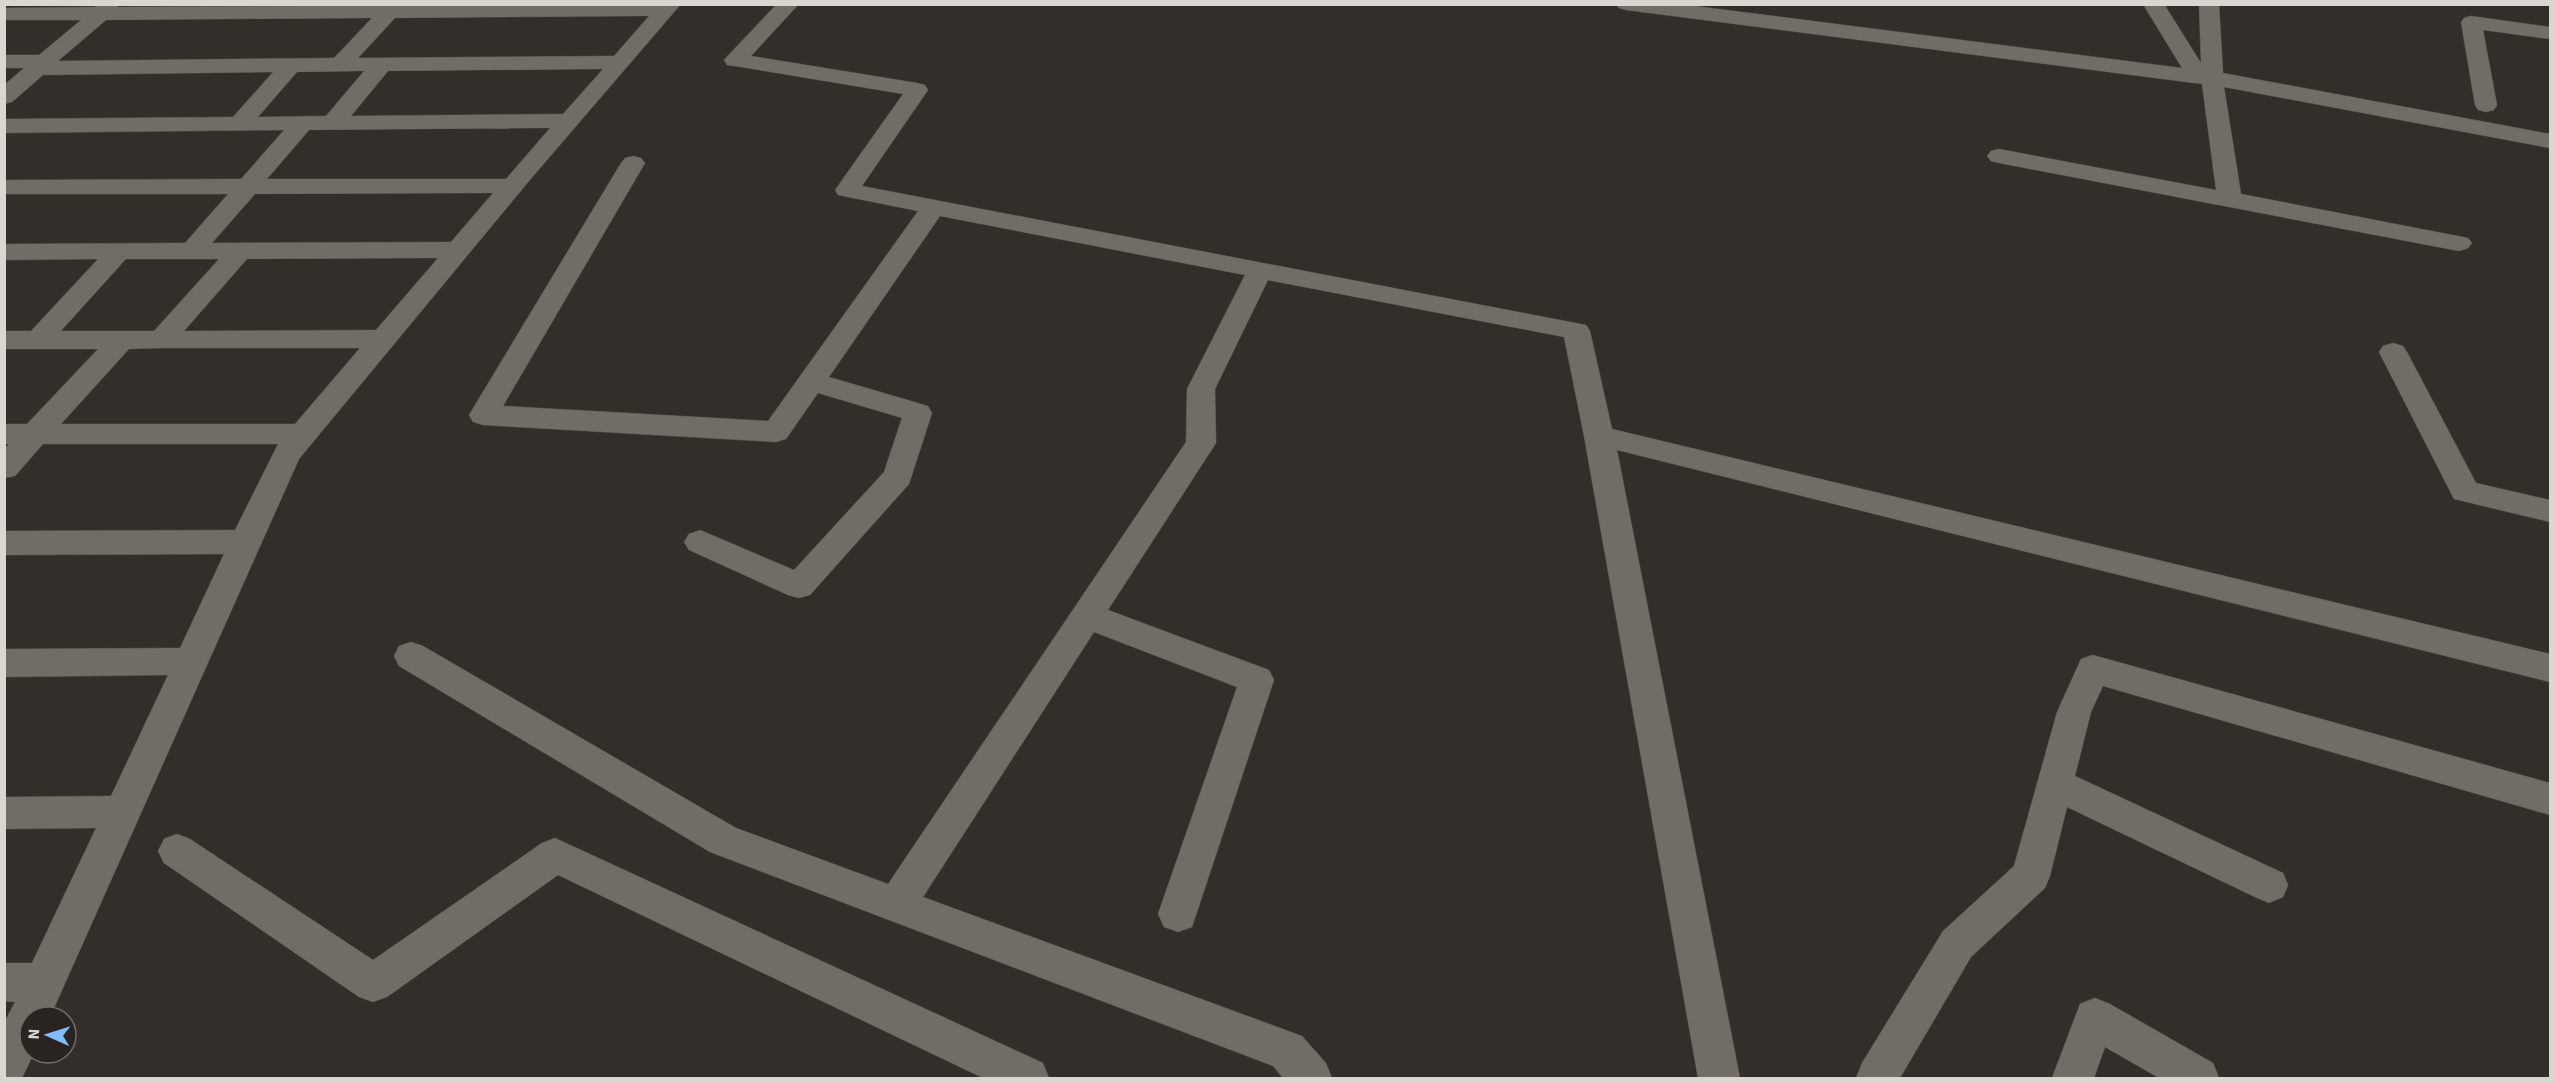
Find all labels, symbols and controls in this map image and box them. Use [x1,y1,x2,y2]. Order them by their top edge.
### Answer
north arrow [18,1005,78,1065]
text: N [23,1028,45,1040]

